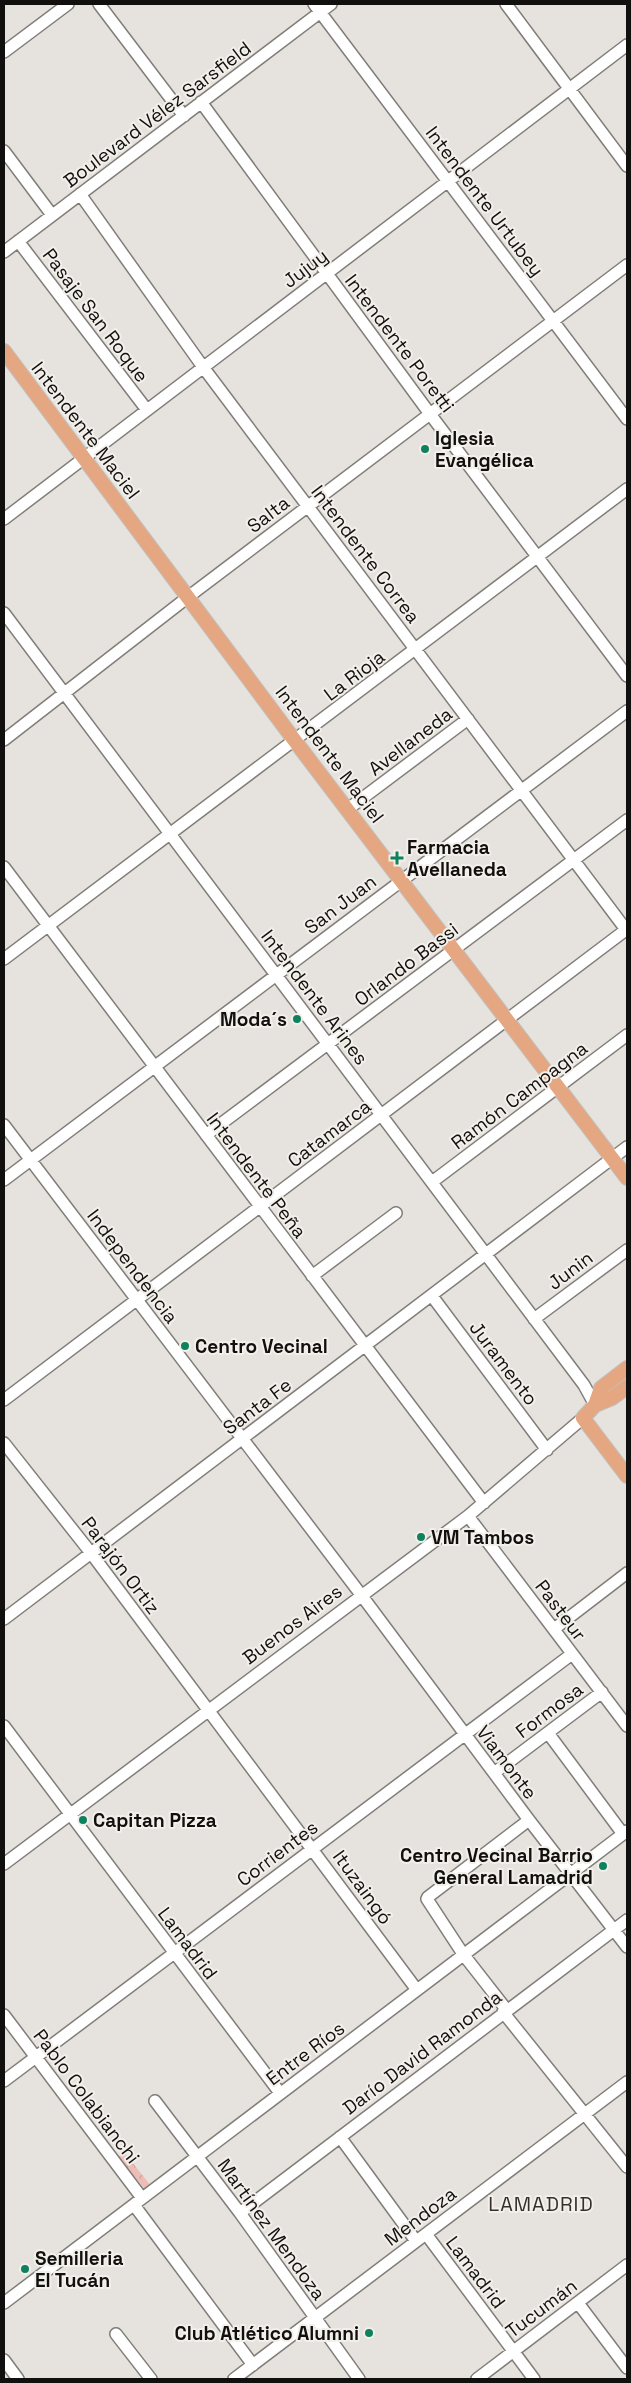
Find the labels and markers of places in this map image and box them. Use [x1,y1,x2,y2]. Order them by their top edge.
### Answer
place label: Iglesia Evangélica [435,426,534,473]
marker: Iglesia Evangélica [419,443,431,455]
place label: Farmacia Avellaneda [407,835,507,882]
marker: Farmacia Avellaneda [391,852,403,864]
place label: Moda´s [220,1007,287,1032]
marker: Moda´s [291,1013,303,1025]
place label: Centro Vecinal [195,1334,328,1359]
marker: Centro Vecinal [179,1340,191,1352]
place label: VM Tambos [431,1525,534,1550]
marker: VM Tambos [415,1531,427,1543]
place label: Capitan Pizza [93,1808,217,1833]
marker: Capitan Pizza [77,1814,89,1826]
place label: Centro Vecinal Barrio General Lamadrid [400,1843,593,1890]
marker: Centro Vecinal Barrio General Lamadrid [597,1860,609,1872]
place label: Semilleria El Tucán [35,2246,123,2293]
marker: Semilleria El Tucán [19,2263,31,2275]
place label: Club Atlético Alumni [174,2321,359,2346]
marker: Club Atlético Alumni [363,2327,375,2339]

